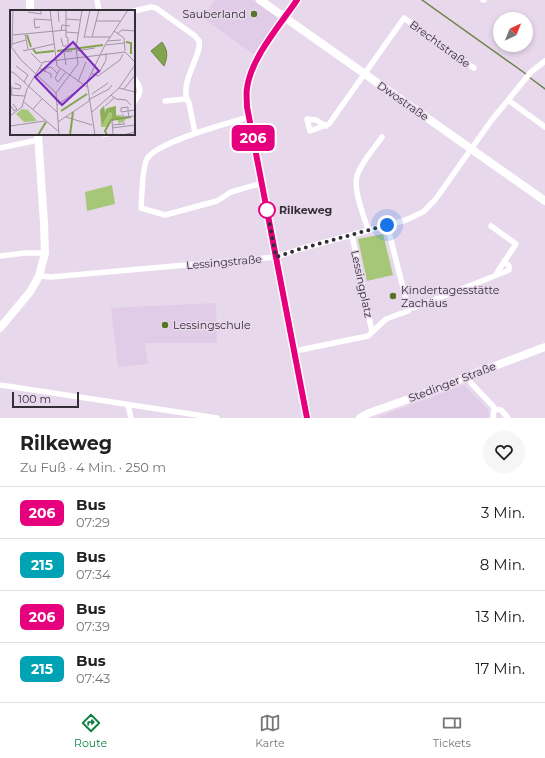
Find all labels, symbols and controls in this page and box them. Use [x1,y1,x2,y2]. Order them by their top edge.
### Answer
place label: Sauberland [183,7,246,21]
marker: Sauberland [249,9,259,19]
inset map [10,10,135,135]
north arrow [493,12,533,52]
map controls [493,12,533,52]
street label: Brechtstraße [407,17,473,71]
street label: Dwostraße [374,78,432,124]
line badge: 206 [230,125,276,151]
text: 206 [240,129,266,147]
marker: Rilkeweg [258,201,276,219]
place label: Rilkeweg [279,203,332,217]
your location [377,215,397,235]
street label: Lessingplatz [348,249,376,319]
street label: Lessingstraße [186,252,263,272]
place label: Kindertagesstätte Zachäus [401,283,500,310]
marker: Kindertagesstätte Zachäus [388,291,398,301]
place label: Lessingschule [173,318,251,332]
marker: Lessingschule [160,320,170,330]
street label: Stedinger Straße [406,359,498,405]
scale bar [12,390,79,409]
text: 100 m [18,392,51,406]
button: heart [483,431,525,473]
text: Rilkeweg [20,432,112,455]
text: Zu Fuß · 4 Min. · 250 m [20,459,166,475]
text: Bus [76,495,106,514]
text: 3 Min. [481,503,525,522]
text: 206 [29,504,55,522]
text: 07:29 [76,514,110,530]
text: Bus [76,547,106,566]
text: 8 Min. [480,555,525,574]
text: 215 [31,556,53,574]
text: 07:34 [76,566,111,582]
text: Bus [76,599,106,618]
text: 13 Min. [476,607,525,626]
text: 206 [29,608,55,626]
text: 07:39 [76,618,110,634]
text: Bus [76,651,106,670]
text: 17 Min. [475,659,525,678]
text: 215 [31,660,53,678]
text: 07:43 [76,670,110,686]
tab: Route [74,712,107,750]
tab: Karte [255,712,285,750]
tab: Tickets [433,712,471,750]

